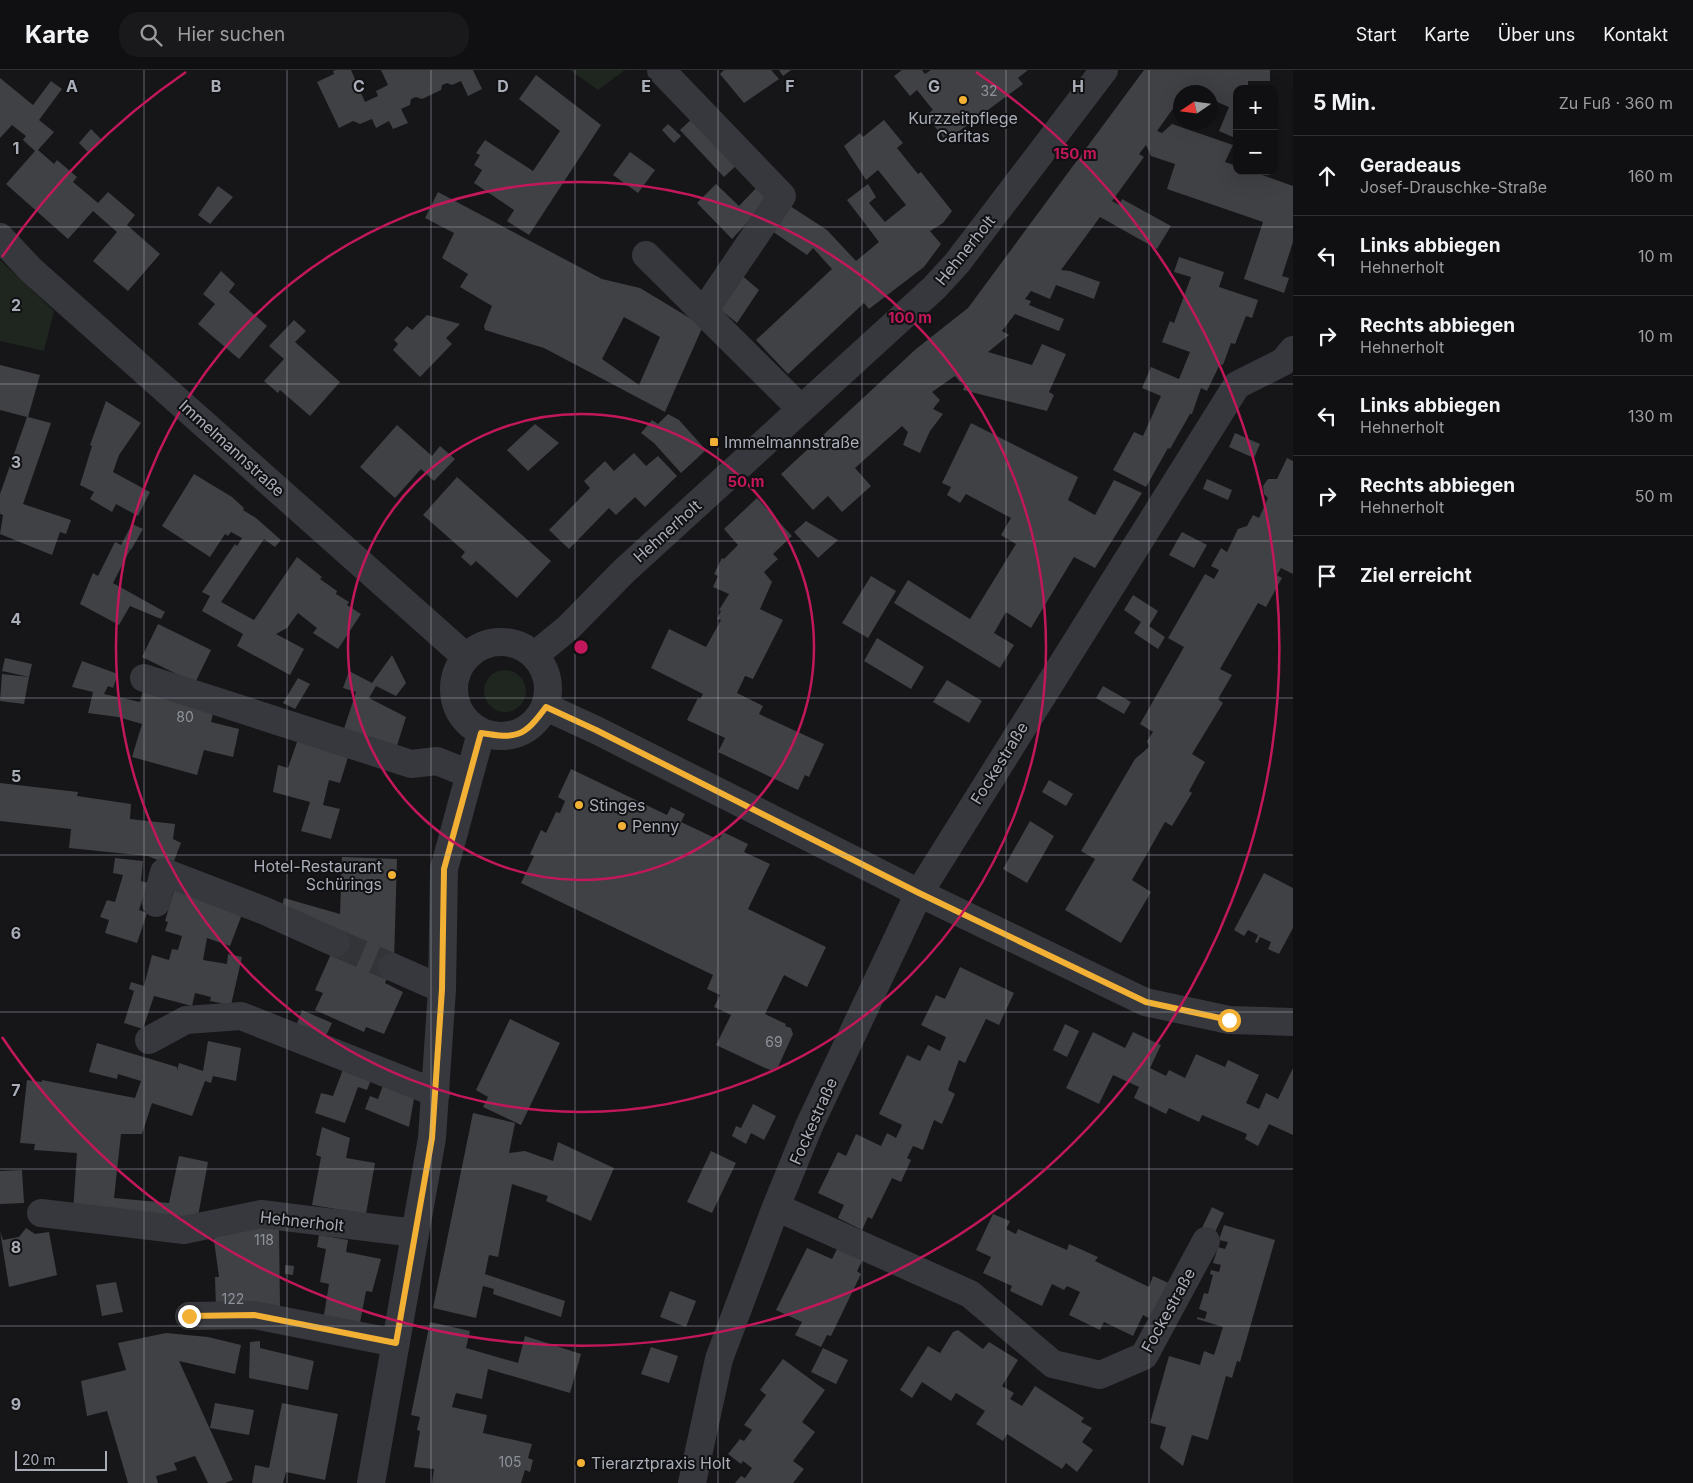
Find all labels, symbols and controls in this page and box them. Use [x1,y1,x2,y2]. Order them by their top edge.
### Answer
search box [119,12,469,57]
text: Karte [25,20,89,49]
icon: search [137,21,165,49]
text: Hier suchen [177,23,285,46]
text: Start [1356,24,1396,45]
text: Karte [1424,24,1470,45]
text: Über uns [1498,24,1575,45]
text: Kontakt [1603,24,1668,45]
text: A [66,76,78,96]
text: B [211,76,221,96]
text: C [353,76,365,96]
text: D [497,76,509,96]
text: E [641,76,651,96]
text: F [785,76,795,96]
text: G [928,76,940,96]
text: H [1072,76,1084,96]
house number: 32 [980,82,998,99]
north arrow [1173,85,1218,130]
map controls [1233,85,1278,175]
button: + [1233,85,1278,130]
text: 5 Min. [1313,90,1377,115]
text: Zu Fuß · 360 m [1559,93,1673,113]
marker: Kurzzeitpflege Caritas [957,94,969,106]
place label: Kurzzeitpflege Caritas [908,108,1018,146]
button: − [1233,130,1278,175]
text: 1 [13,138,19,158]
text: 150 m [1053,144,1097,163]
text: Geradeaus [1360,154,1461,177]
icon: ahead [1313,162,1341,190]
text: 160 m [1628,166,1673,186]
text: Josef-Drauschke-Straße [1360,177,1547,197]
street label: Hehnerholt [931,211,999,289]
text: Links abbiegen [1360,234,1501,257]
icon: left [1313,242,1341,270]
text: 10 m [1638,246,1673,266]
text: Hehnerholt [1360,257,1444,277]
text: 2 [11,295,21,315]
text: 100 m [888,308,932,327]
text: Rechts abbiegen [1360,314,1515,337]
icon: right [1313,322,1341,350]
text: 10 m [1638,326,1673,346]
text: Hehnerholt [1360,337,1444,357]
text: Links abbiegen [1360,394,1501,417]
street label: Immelmannstraße [175,395,289,501]
icon: left [1313,402,1341,430]
text: 130 m [1628,406,1673,426]
text: Hehnerholt [1360,417,1444,437]
place label: Immelmannstraße [724,432,859,452]
marker: Immelmannstraße [708,436,720,448]
text: 3 [11,452,21,472]
text: 50 m [728,472,764,491]
text: Rechts abbiegen [1360,474,1515,497]
icon: right [1313,482,1341,510]
text: 50 m [1635,486,1673,506]
street label: Hehnerholt [629,495,705,567]
text: Hehnerholt [1360,497,1444,517]
icon: arrive [1313,562,1341,590]
text: Ziel erreicht [1360,564,1472,587]
text: 4 [11,609,22,629]
centre of rings [572,638,590,656]
house number: 80 [176,708,194,725]
street label: Fockestraße [966,718,1032,808]
text: 5 [11,766,21,786]
place label: Stinges [589,795,645,815]
marker: Stinges [573,799,585,811]
place label: Penny [632,816,679,836]
marker: Penny [616,820,628,832]
place label: Hotel-Restaurant Schürings [254,856,382,894]
marker: Hotel-Restaurant Schürings [386,869,398,881]
text: 6 [11,923,21,943]
route start [1218,1009,1241,1032]
house number: 69 [765,1033,783,1050]
street label: Fockestraße [785,1074,841,1168]
text: 7 [11,1080,21,1100]
street label: Hehnerholt [259,1207,345,1235]
house number: 118 [254,1231,274,1248]
text: 8 [11,1237,21,1257]
street label: Fockestraße [1137,1264,1199,1356]
house number: 122 [222,1290,244,1307]
route end [178,1305,201,1328]
text: 9 [11,1394,21,1414]
scale bar [15,1448,108,1471]
text: 20 m [22,1451,56,1468]
house number: 105 [498,1453,522,1470]
place label: Tierarztpraxis Holt [591,1453,731,1473]
marker: Tierarztpraxis Holt [575,1457,587,1469]

